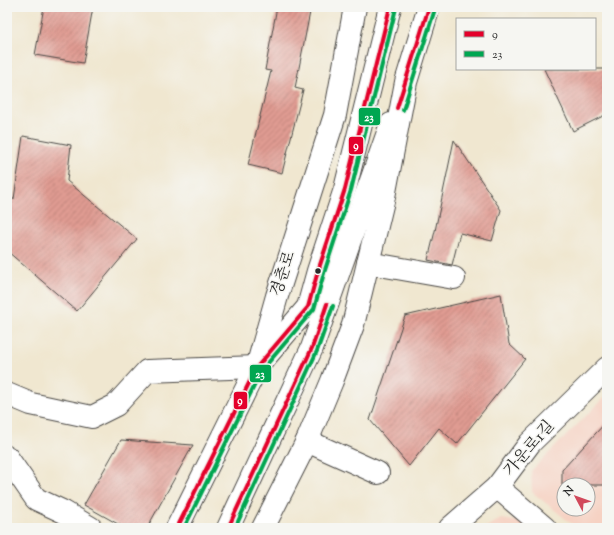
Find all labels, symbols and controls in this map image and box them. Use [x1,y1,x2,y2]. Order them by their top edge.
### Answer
legend [456,18,596,70]
text: 9 [492,26,498,44]
text: 23 [492,46,503,64]
line badge: 23 [358,107,381,126]
text: 23 [364,110,374,126]
line badge: 9 [348,136,364,155]
text: 9 [353,138,359,154]
street label: 경춘로 [266,248,302,300]
unlabelled marker [313,266,323,276]
line badge: 23 [249,364,272,383]
text: 23 [255,367,265,383]
line badge: 9 [233,391,248,410]
text: 9 [237,393,243,409]
street label: 가운로1길 [499,416,561,482]
north arrow [556,477,596,517]
text: N [560,482,578,500]

